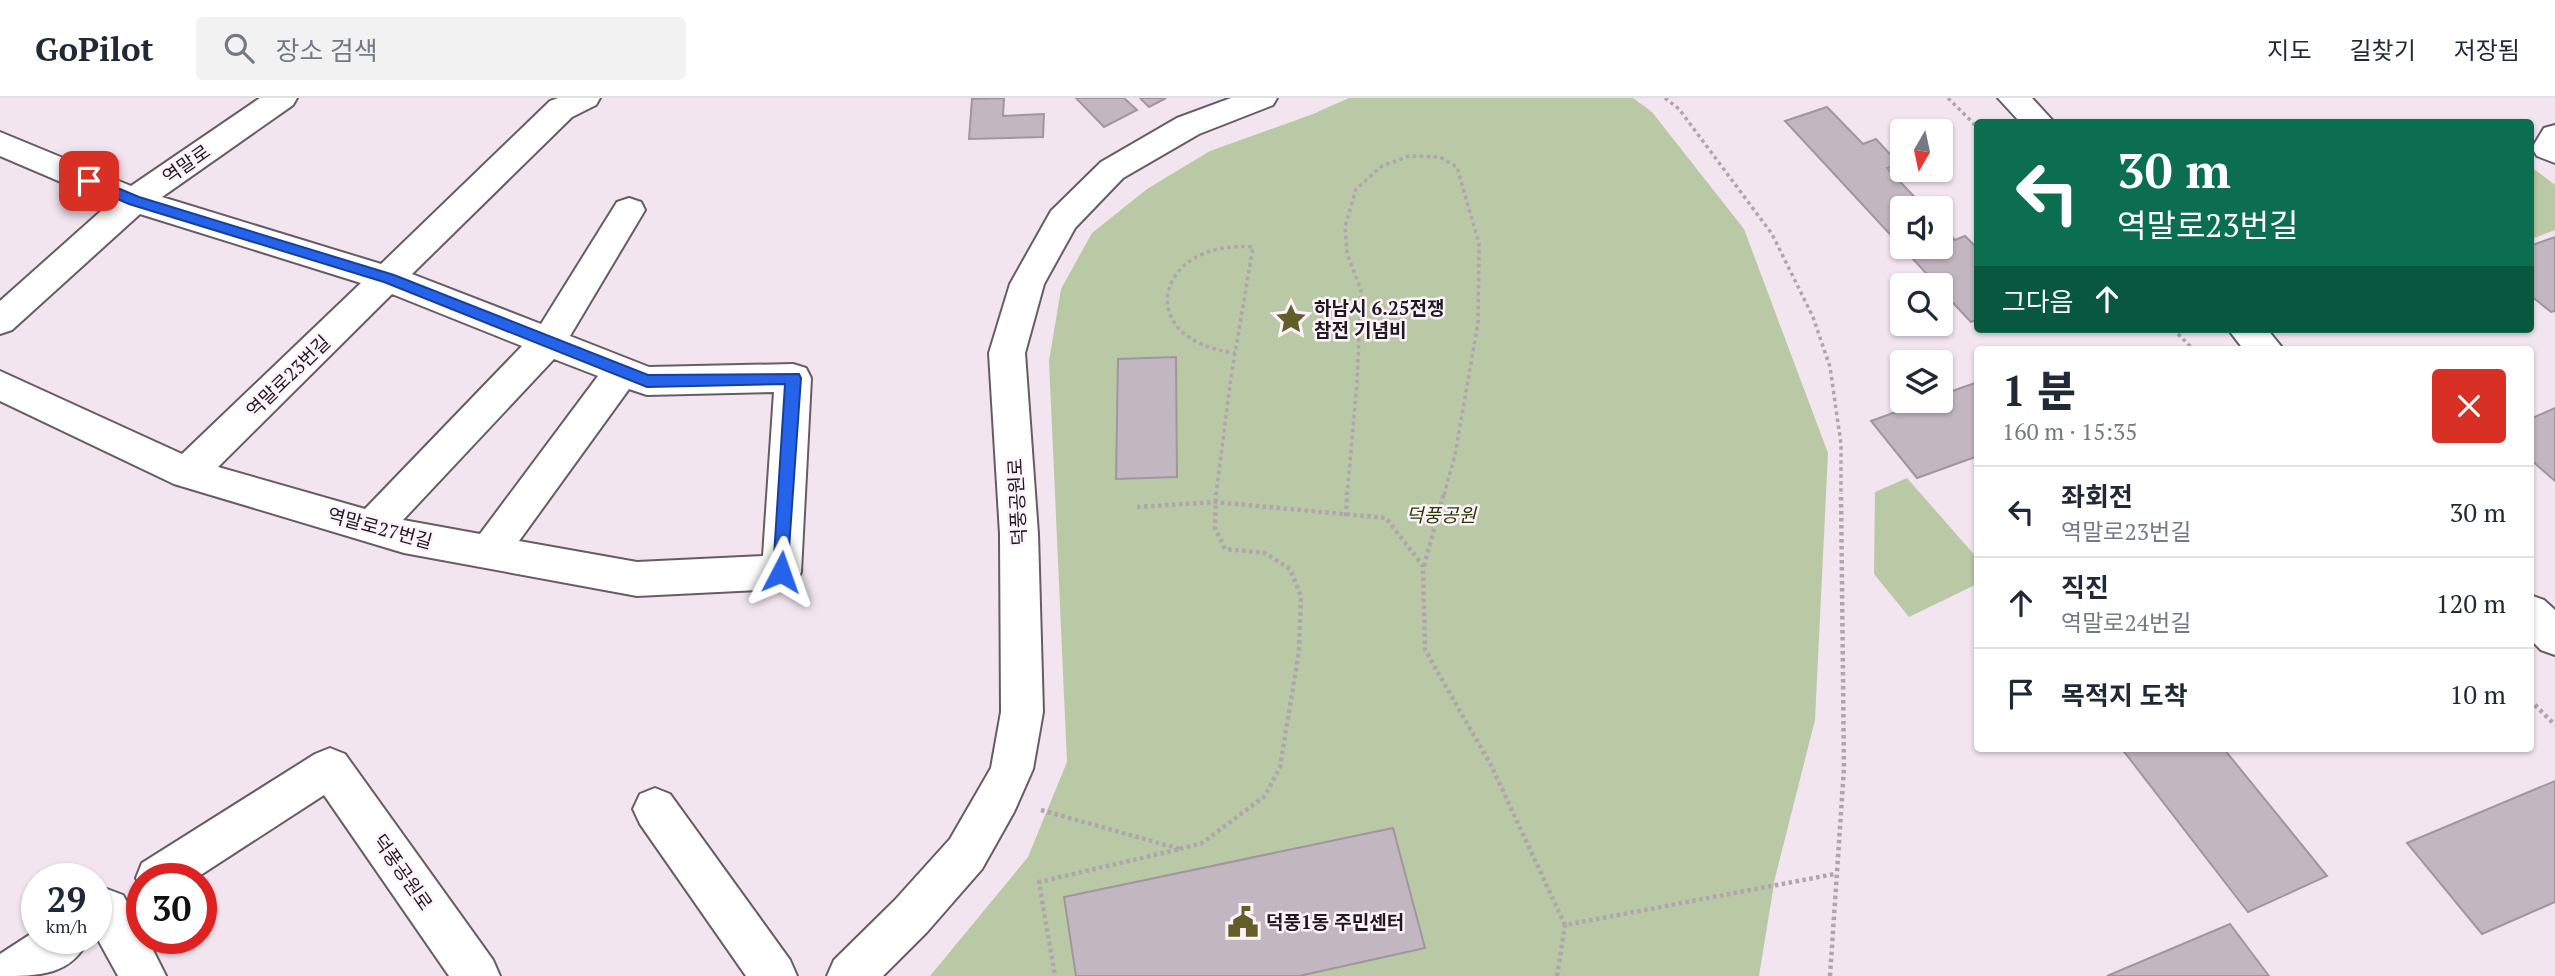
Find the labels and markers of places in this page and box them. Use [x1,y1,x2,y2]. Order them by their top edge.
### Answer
pin [59,151,119,211]
place label: 하남시 6.25전쟁 참전 기념비 [1314,295,1444,342]
place icon: 하남시 6.25전쟁 참전 기념비 [1274,302,1308,336]
public building icon: 덕풍1동 주민센터 [1226,905,1260,939]
place label: 덕풍1동 주민센터 [1266,909,1404,934]

